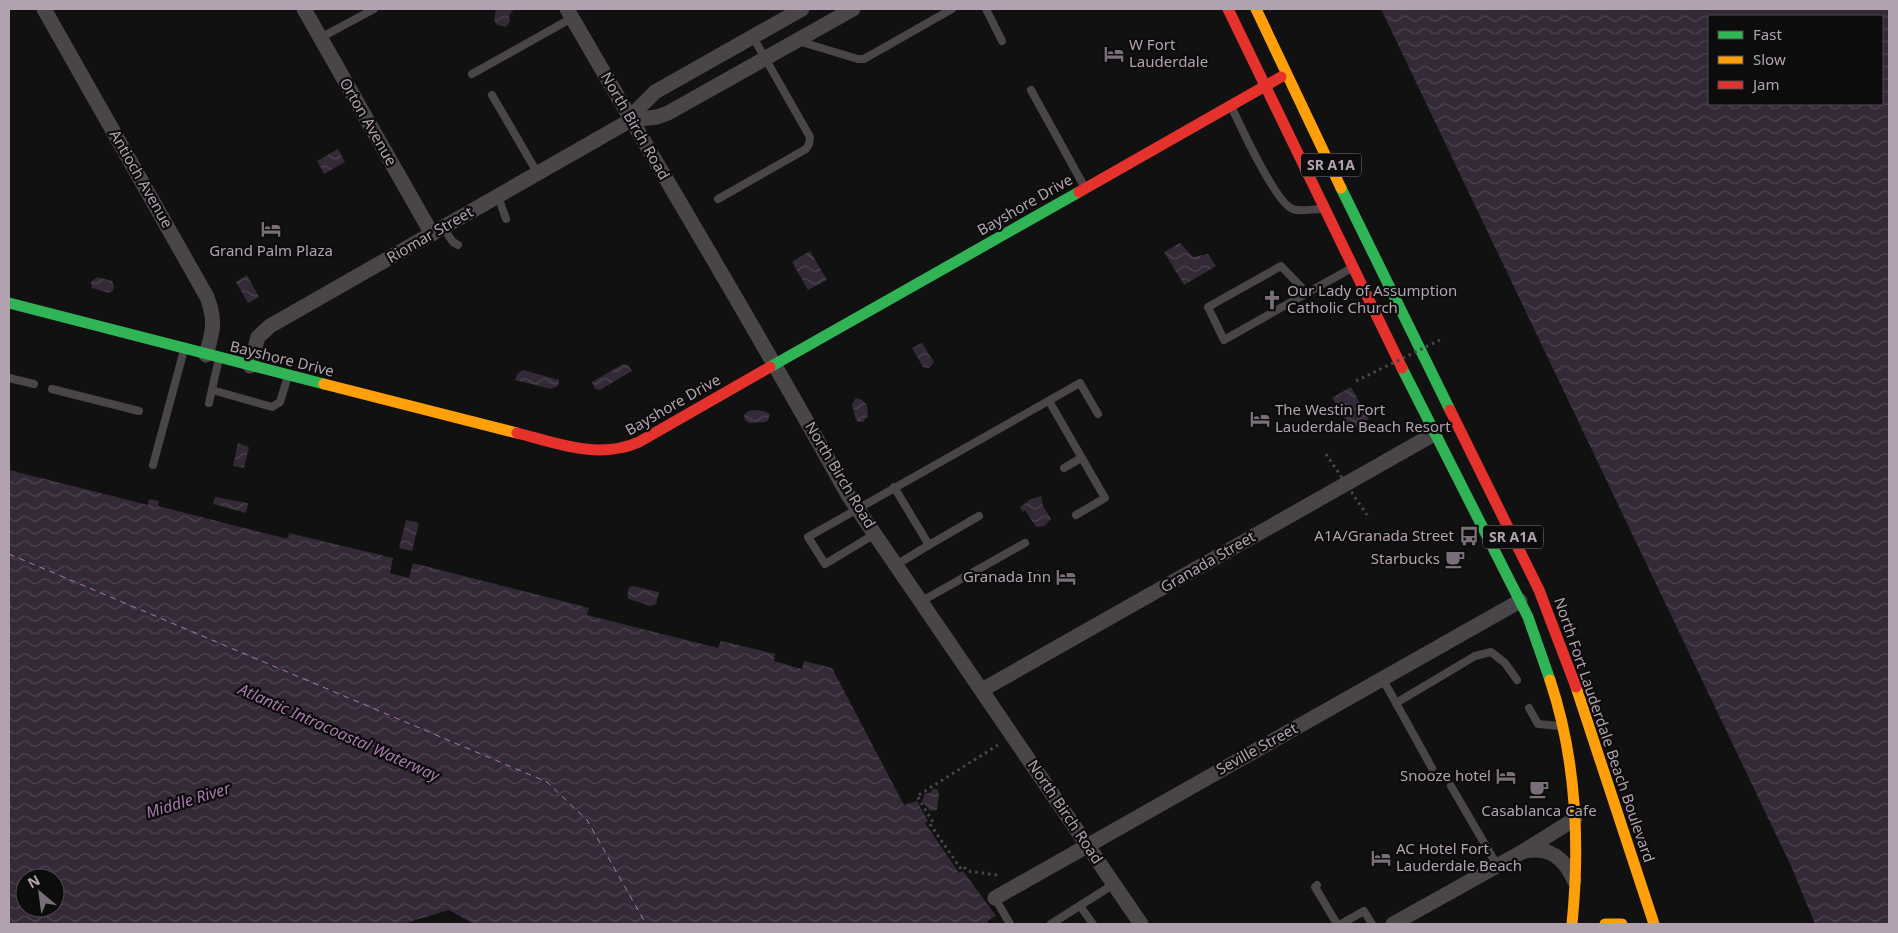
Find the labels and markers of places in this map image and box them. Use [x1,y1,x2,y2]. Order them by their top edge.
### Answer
place label: W Fort Lauderdale [1129,34,1208,71]
hotel icon: W Fort Lauderdale [1103,43,1125,65]
hotel icon: Grand Palm Plaza [260,218,282,240]
place label: Grand Palm Plaza [209,240,333,260]
place label: Our Lady of Assumption Catholic Church [1287,280,1457,317]
church icon: Our Lady of Assumption Catholic Church [1261,289,1283,311]
place label: The Westin Fort Lauderdale Beach Resort [1275,399,1451,436]
hotel icon: The Westin Fort Lauderdale Beach Resort [1249,408,1271,430]
place label: A1A/Granada Street [1314,525,1455,545]
bus stop icon: A1A/Granada Street [1458,525,1480,547]
place label: Starbucks [1371,548,1440,568]
cafe icon: Starbucks [1444,548,1466,570]
place label: Granada Inn [963,566,1051,586]
hotel icon: Granada Inn [1055,566,1077,588]
place label: Snooze hotel [1400,765,1491,785]
hotel icon: Snooze hotel [1495,765,1517,787]
cafe icon: Casablanca Cafe [1528,778,1550,800]
place label: Casablanca Cafe [1481,800,1597,820]
place label: AC Hotel Fort Lauderdale Beach [1396,838,1522,875]
hotel icon: AC Hotel Fort Lauderdale Beach [1370,847,1392,869]

